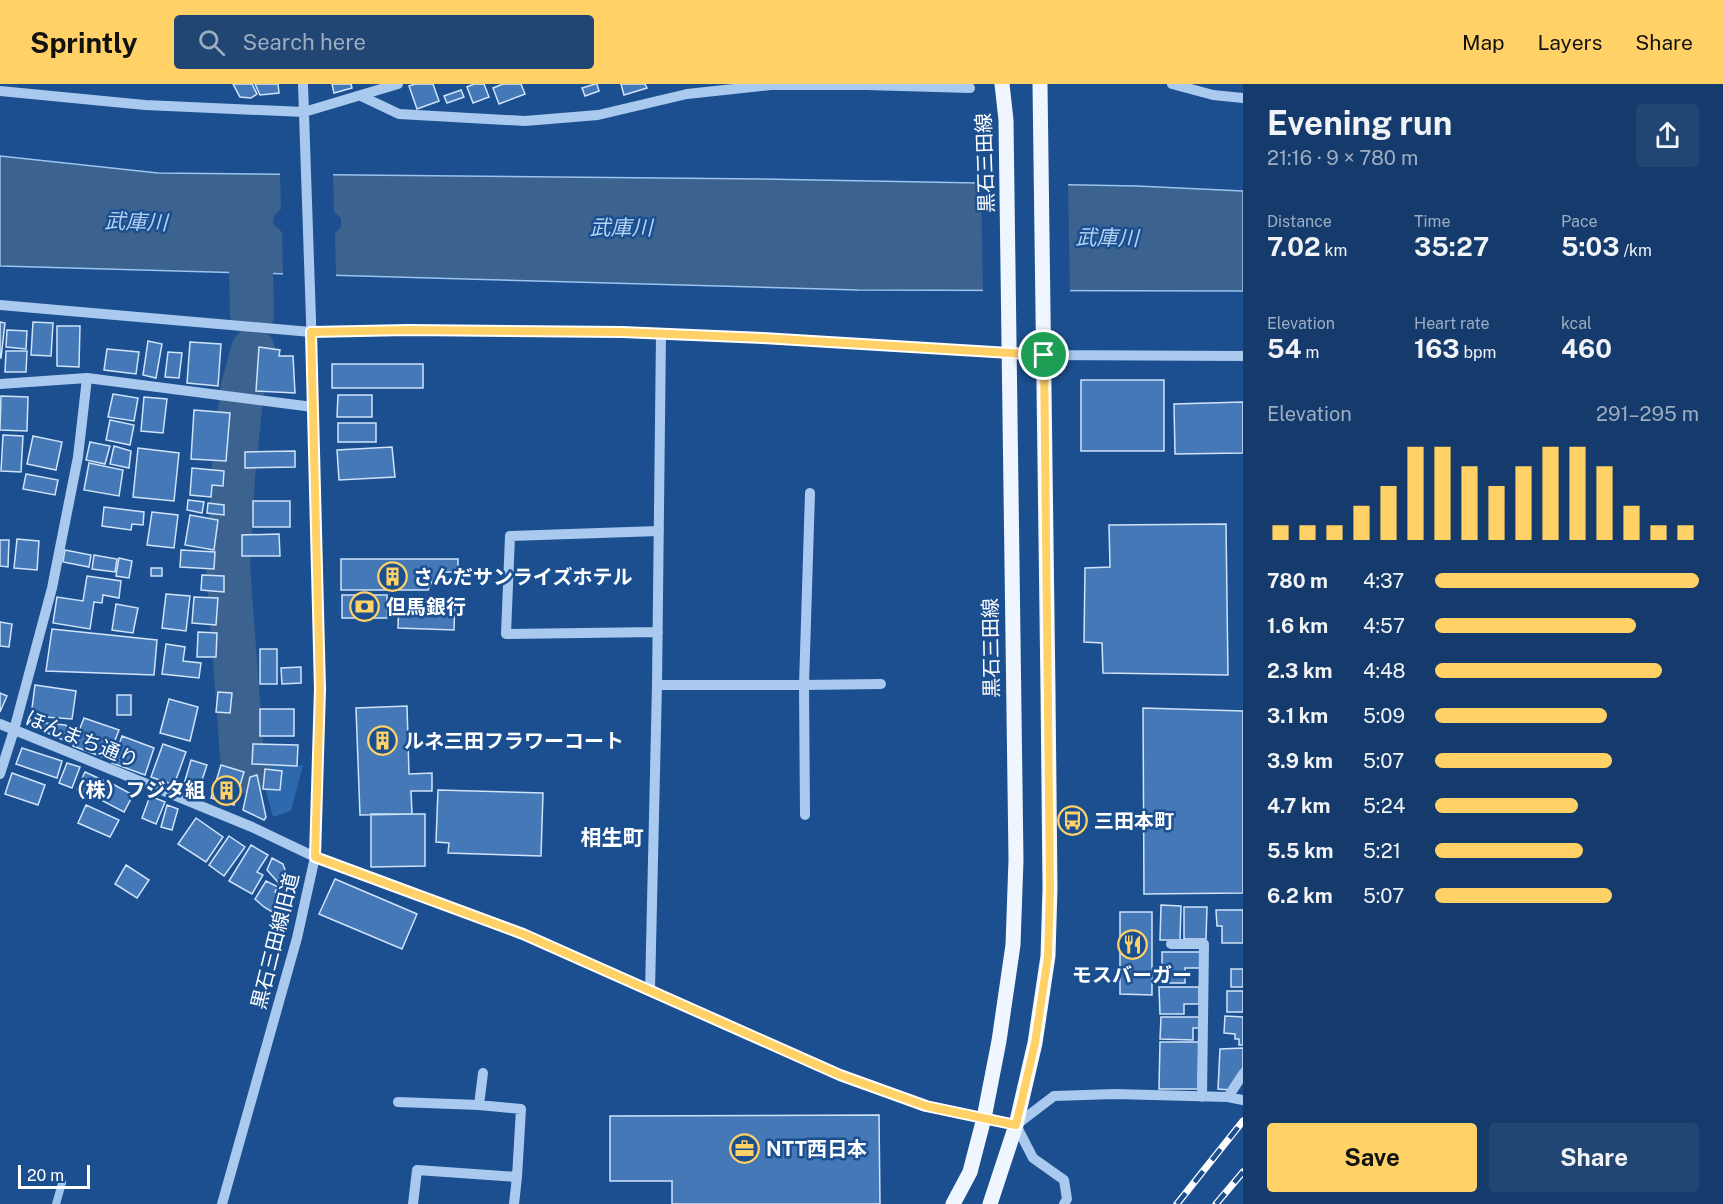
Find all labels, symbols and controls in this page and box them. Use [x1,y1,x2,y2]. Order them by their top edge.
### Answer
search box [174,15,594,69]
text: Sprintly [30,26,138,59]
icon: search [195,26,228,59]
text: Search here [243,29,366,55]
text: Map [1462,30,1505,55]
text: Layers [1538,30,1602,55]
text: Share [1635,30,1693,55]
text: Evening run [1267,104,1452,142]
button: share [1636,104,1699,167]
street label: 黒石三田線 [971,113,999,213]
text: 21:16 · 9 × 780 m [1267,146,1418,170]
water label: 武庫川 [104,208,170,235]
text: Distance [1267,212,1332,231]
text: Time [1414,212,1450,231]
text: Pace [1561,212,1598,231]
water label: 武庫川 [590,215,654,240]
water label: 武庫川 [1075,224,1141,251]
text: 7.02 [1267,231,1321,262]
text: 35:27 [1414,231,1489,262]
text: 5:03 [1561,231,1620,262]
text: km [1321,241,1347,260]
text: /km [1620,241,1652,260]
text: Elevation [1267,314,1335,333]
text: Heart rate [1414,314,1490,333]
text: kcal [1561,314,1592,333]
pin [1018,329,1069,380]
text: 54 [1267,333,1302,364]
text: 163 [1414,333,1460,364]
text: 460 [1561,333,1612,364]
icon: arrive [1027,338,1060,371]
text: m [1302,343,1319,362]
text: bpm [1460,343,1496,362]
text: Elevation [1267,402,1352,426]
text: 291–295 m [1596,402,1699,426]
building icon: さんだサンライズホテル [376,561,408,593]
place label: さんだサンライズホテル [413,565,632,589]
text: 780 m [1267,569,1328,593]
text: 4:37 [1363,569,1404,593]
bank icon: 但馬銀行 [349,591,381,623]
place label: 但馬銀行 [386,595,466,619]
street label: 黒石三田線 [978,598,1004,698]
text: 1.6 km [1267,614,1328,638]
text: 4:57 [1363,614,1405,638]
text: 2.3 km [1267,659,1332,683]
text: 4:48 [1363,659,1405,683]
text: 3.1 km [1267,704,1328,728]
text: 5:09 [1363,704,1405,728]
street label: ほんまち通り [22,705,142,773]
building icon: ルネ三田フラワーコート [367,725,399,757]
place label: ルネ三田フラワーコート [404,729,624,753]
text: 3.9 km [1267,749,1333,773]
text: 5:07 [1363,749,1404,773]
building icon: （株）フジタ組 [210,774,242,806]
place label: （株）フジタ組 [65,778,205,802]
text: 4.7 km [1267,794,1330,818]
text: 5:24 [1363,794,1405,818]
bus stop icon: 三田本町 [1057,805,1089,837]
place label: 三田本町 [1094,809,1174,833]
district label: 相生町 [581,825,644,850]
text: 5.5 km [1267,839,1333,863]
text: 5:21 [1363,839,1401,863]
street label: 黒石三田線旧道 [246,870,304,1012]
text: 6.2 km [1267,884,1333,908]
text: 5:07 [1363,884,1404,908]
restaurant icon: モスバーガー [1116,928,1148,960]
place label: モスバーガー [1072,963,1192,987]
button: Save [1267,1123,1477,1192]
button: Share [1489,1123,1699,1192]
office icon: NTT西日本 [729,1133,761,1165]
place label: NTT西日本 [766,1137,867,1161]
scale bar [18,1162,90,1190]
text: 20 m [27,1166,64,1185]

